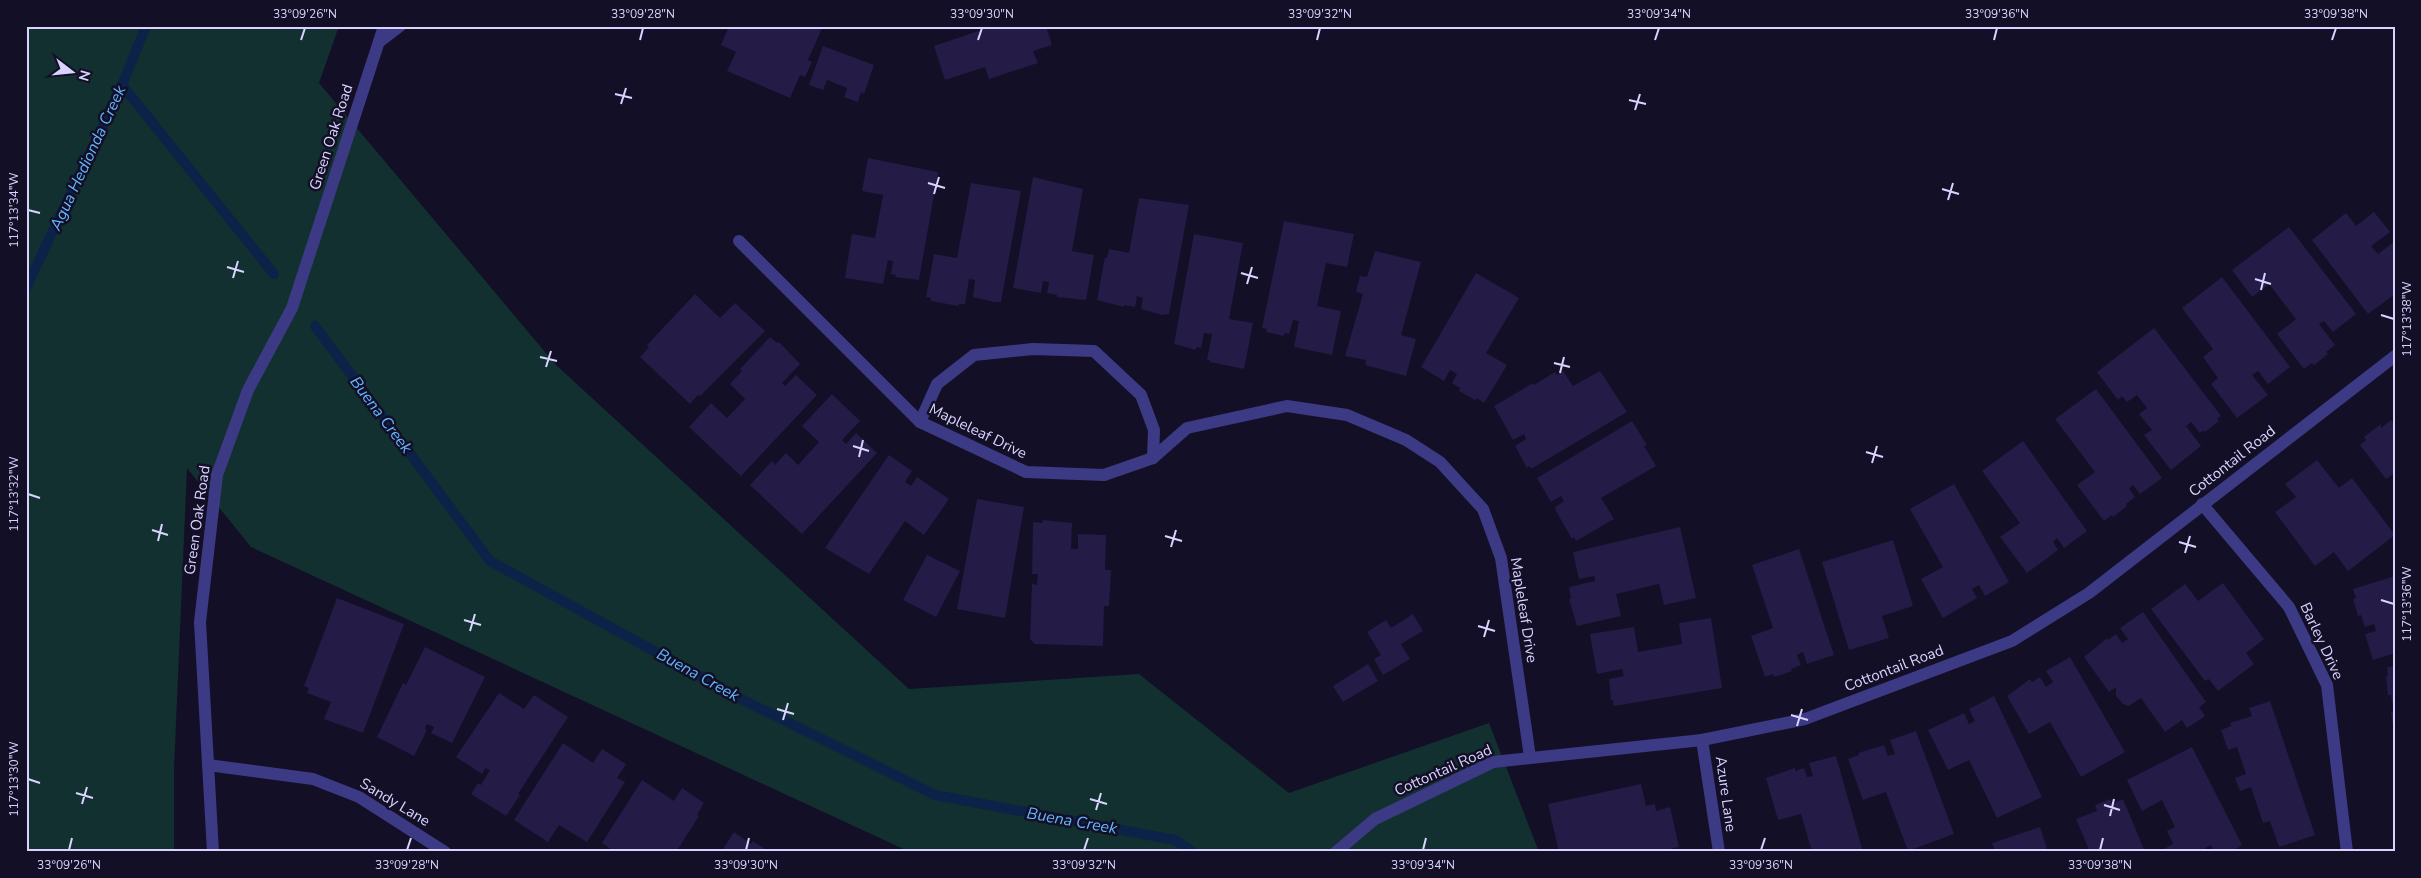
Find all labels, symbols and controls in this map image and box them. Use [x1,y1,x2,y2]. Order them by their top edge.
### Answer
text: 33°09'26"N [273,6,337,22]
text: 33°09'28"N [611,6,675,22]
text: 33°09'30"N [950,6,1014,22]
text: 33°09'32"N [1288,6,1352,22]
text: 33°09'34"N [1627,6,1691,22]
text: 33°09'36"N [1965,6,2029,22]
text: 33°09'38"N [2304,6,2368,22]
north arrow [48,48,98,98]
text: N [73,68,95,83]
water label: Agua Hedionda Creek [44,81,132,235]
street label: Green Oak Road [304,81,358,193]
text: 117°13'34"W [6,172,22,248]
text: 117°13'38"W [2399,281,2415,357]
water label: Buena Creek [345,372,418,459]
street label: Mapleleaf Drive [926,399,1030,463]
street label: Cottontail Road [2185,421,2279,501]
text: 117°13'32"W [6,456,22,532]
street label: Green Oak Road [179,464,215,576]
street label: Mapleleaf Drive [1506,556,1542,664]
text: 117°13'36"W [2399,566,2415,642]
street label: Barley Drive [2295,599,2349,683]
street label: Cottontail Road [1841,640,1947,696]
water label: Buena Creek [653,643,744,707]
street label: Cottontail Road [1391,740,1495,800]
text: 117°13'30"W [6,741,22,817]
street label: Azure Lane [1711,755,1741,833]
street label: Sandy Lane [356,773,434,831]
water label: Buena Creek [1025,802,1120,840]
text: 33°09'26"N [37,857,101,873]
text: 33°09'28"N [375,857,439,873]
text: 33°09'30"N [714,857,778,873]
text: 33°09'32"N [1052,857,1116,873]
text: 33°09'34"N [1391,857,1455,873]
text: 33°09'36"N [1729,857,1793,873]
text: 33°09'38"N [2068,857,2132,873]

